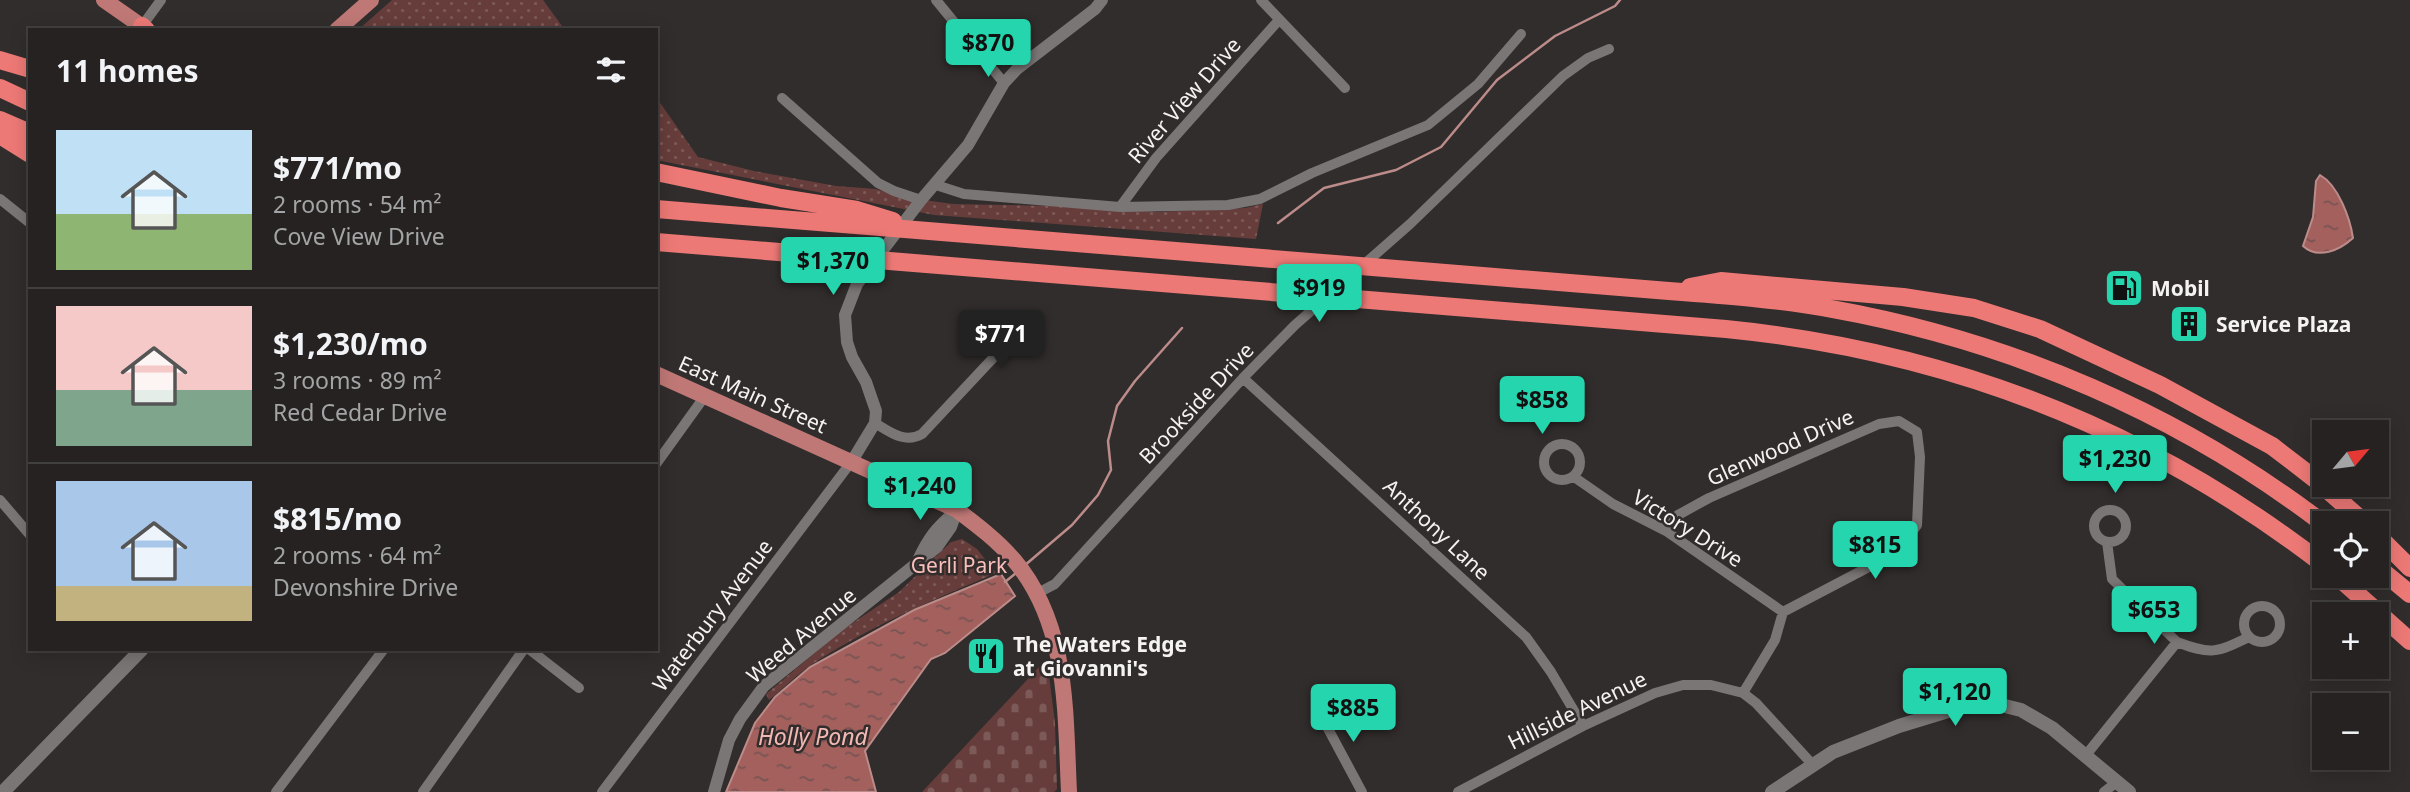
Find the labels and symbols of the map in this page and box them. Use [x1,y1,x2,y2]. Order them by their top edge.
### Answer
pin: $870 [947,20,1029,79]
street label: River View Drive [1121,31,1247,169]
pin: $1,370 [776,238,890,297]
pin: $919 [1278,264,1360,324]
fuel station icon: Mobil [2103,267,2145,309]
place label: Mobil [2151,274,2210,302]
building icon: Service Plaza [2168,303,2210,345]
pin: $771 [960,310,1042,370]
place label: Service Plaza [2216,310,2351,338]
street label: Brookside Drive [1133,336,1259,470]
street label: East Main Street [674,349,832,439]
pin: $858 [1501,376,1583,436]
street label: Glenwood Drive [1702,402,1858,492]
north arrow [2312,420,2389,497]
pin: $1,230 [2058,435,2172,495]
pin: $1,240 [863,462,977,522]
street label: Anthony Lane [1378,472,1496,586]
street label: Victory Drive [1628,483,1748,573]
pin: $815 [1834,522,1916,581]
street label: Waterbury Avenue [646,533,778,697]
park label: Gerli Park [911,551,1008,579]
street label: Weed Avenue [740,581,862,689]
pin: $653 [2113,586,2195,646]
place label: The Waters Edge at Giovanni's [1013,630,1187,682]
restaurant icon: The Waters Edge at Giovanni's [965,635,1007,677]
street label: Hillside Avenue [1503,664,1651,756]
pin: $1,120 [1898,668,2012,728]
pin: $885 [1312,684,1394,744]
water label: Holly Pond [758,720,869,752]

